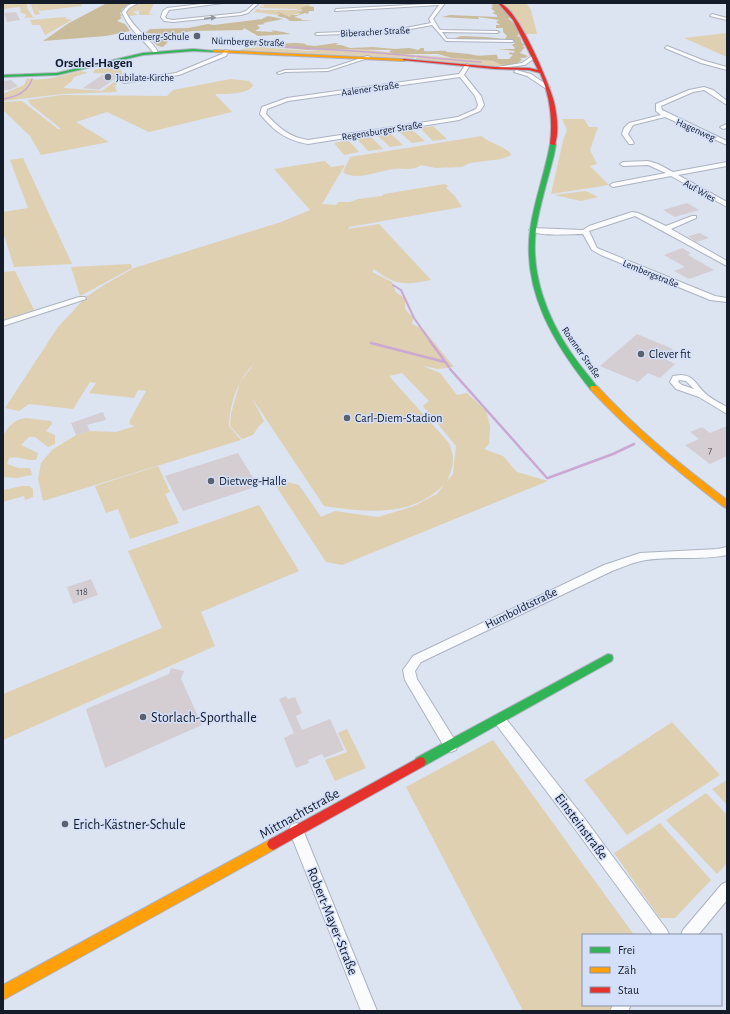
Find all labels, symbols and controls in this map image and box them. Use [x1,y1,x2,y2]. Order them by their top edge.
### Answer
one-way arrow [204,15,216,21]
street label: Biberacher Straße [340,25,410,39]
marker: Gutenberg-Schule [192,31,202,41]
place label: Gutenberg-Schule [119,32,189,42]
street label: Nürnberger Straße [211,36,285,48]
district label: Orschel-Hagen [55,57,133,70]
marker: Jubilate-Kirche [103,72,113,82]
place label: Jubilate-Kirche [116,73,174,83]
street label: Aalener Straße [341,80,400,98]
street label: Hagenweg [675,117,717,143]
street label: Regensburger Straße [341,120,424,142]
street label: Auf Wies [682,178,717,204]
street label: Lembergstraße [621,258,680,290]
street label: Roanner Straße [560,325,603,380]
place label: Clever fit [649,348,691,360]
marker: Clever fit [636,349,646,359]
place label: Carl-Diem-Stadion [355,412,442,424]
marker: Carl-Diem-Stadion [342,413,352,423]
house number: 7 [708,446,712,456]
place label: Dietweg-Halle [219,475,287,487]
marker: Dietweg-Halle [206,476,216,486]
street label: Humboldtstraße [483,585,559,631]
house number: 118 [76,587,88,597]
place label: Storlach-Sporthalle [151,711,257,725]
marker: Storlach-Sporthalle [138,712,148,722]
street label: Mittnachtstraße [257,786,342,842]
street label: Einsteinstraße [552,791,610,862]
place label: Erich-Kästner-Schule [73,818,186,832]
marker: Erich-Kästner-Schule [60,819,70,829]
street label: Robert-Mayer-Straße [304,866,360,977]
legend [582,934,722,1006]
text: Frei [618,944,635,956]
text: Zäh [618,964,636,976]
text: Stau [618,984,639,996]

